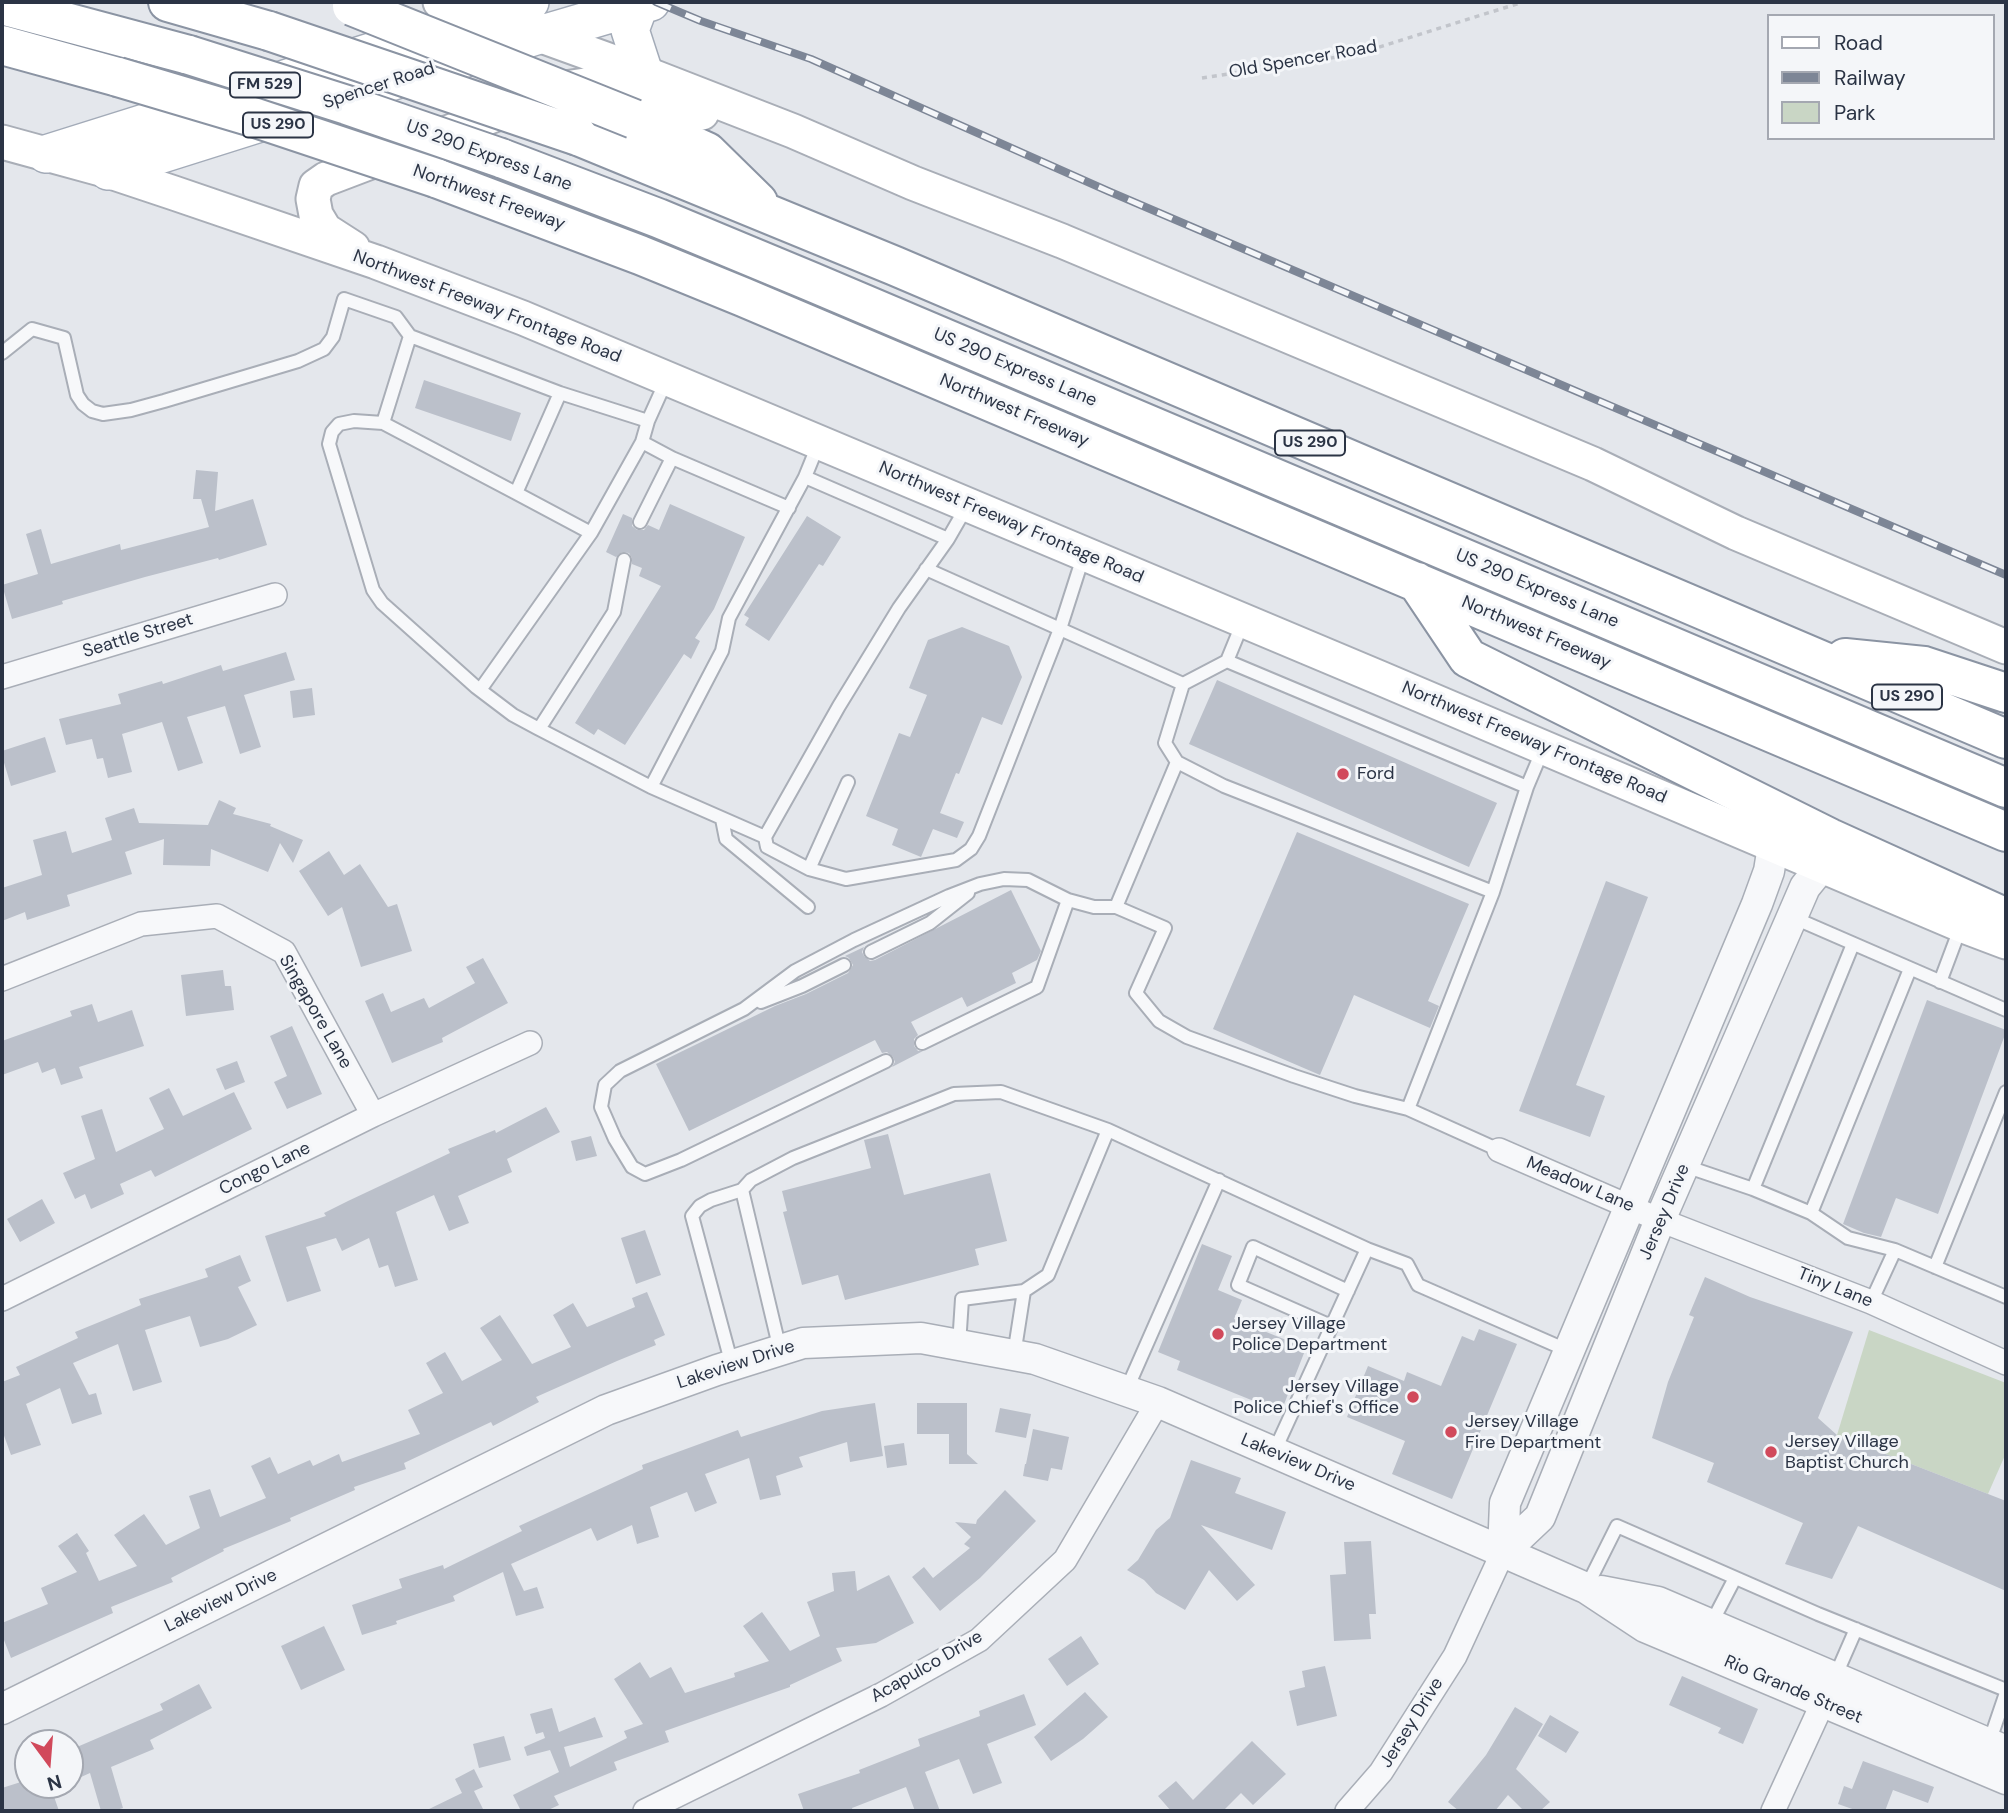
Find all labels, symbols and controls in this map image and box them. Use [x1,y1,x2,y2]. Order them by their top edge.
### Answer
legend [1766,14,1994,140]
text: Road [1834,29,1883,57]
street label: Old Spencer Road [1227,36,1379,84]
street label: Spencer Road [320,58,438,114]
text: Railway [1834,64,1906,92]
road number: FM 529 [230,72,300,97]
text: Park [1834,99,1875,127]
road number: US 290 [243,113,313,138]
street label: US 290 Express Lane [403,116,575,196]
street label: Northwest Freeway [410,160,568,236]
street label: Northwest Freeway Frontage Road [350,246,624,368]
street label: US 290 Express Lane [930,324,1100,412]
street label: Northwest Freeway [936,370,1092,452]
road number: US 290 [1275,430,1345,456]
street label: Northwest Freeway Frontage Road [875,457,1147,589]
street label: US 290 Express Lane [1452,545,1622,633]
street label: Northwest Freeway [1458,592,1614,674]
street label: Seattle Street [80,609,196,663]
street label: Northwest Freeway Frontage Road [1398,677,1670,809]
road number: US 290 [1872,684,1942,710]
place label: Ford [1357,763,1395,785]
marker: Ford [1335,766,1351,782]
street label: Singapore Lane [274,951,356,1073]
street label: Congo Lane [216,1138,314,1200]
street label: Meadow Lane [1523,1153,1637,1217]
street label: Jersey Drive [1635,1161,1695,1263]
street label: Tiny Lane [1794,1263,1876,1313]
place label: Jersey Village Police Department [1232,1313,1387,1356]
marker: Jersey Village Police Department [1210,1326,1226,1342]
street label: Lakeview Drive [674,1336,798,1394]
place label: Jersey Village Police Chief's Office [1233,1376,1399,1418]
marker: Jersey Village Police Chief's Office [1405,1389,1421,1405]
place label: Jersey Village Fire Department [1465,1411,1601,1454]
marker: Jersey Village Fire Department [1443,1424,1459,1440]
street label: Lakeview Drive [1237,1429,1359,1497]
place label: Jersey Village Baptist Church [1785,1431,1909,1474]
marker: Jersey Village Baptist Church [1763,1444,1779,1460]
street label: Lakeview Drive [161,1564,281,1638]
street label: Acapulco Drive [867,1626,987,1708]
street label: Rio Grande Street [1721,1651,1865,1729]
street label: Jersey Drive [1376,1674,1448,1772]
north arrow [14,1729,84,1799]
text: N [44,1769,64,1797]

